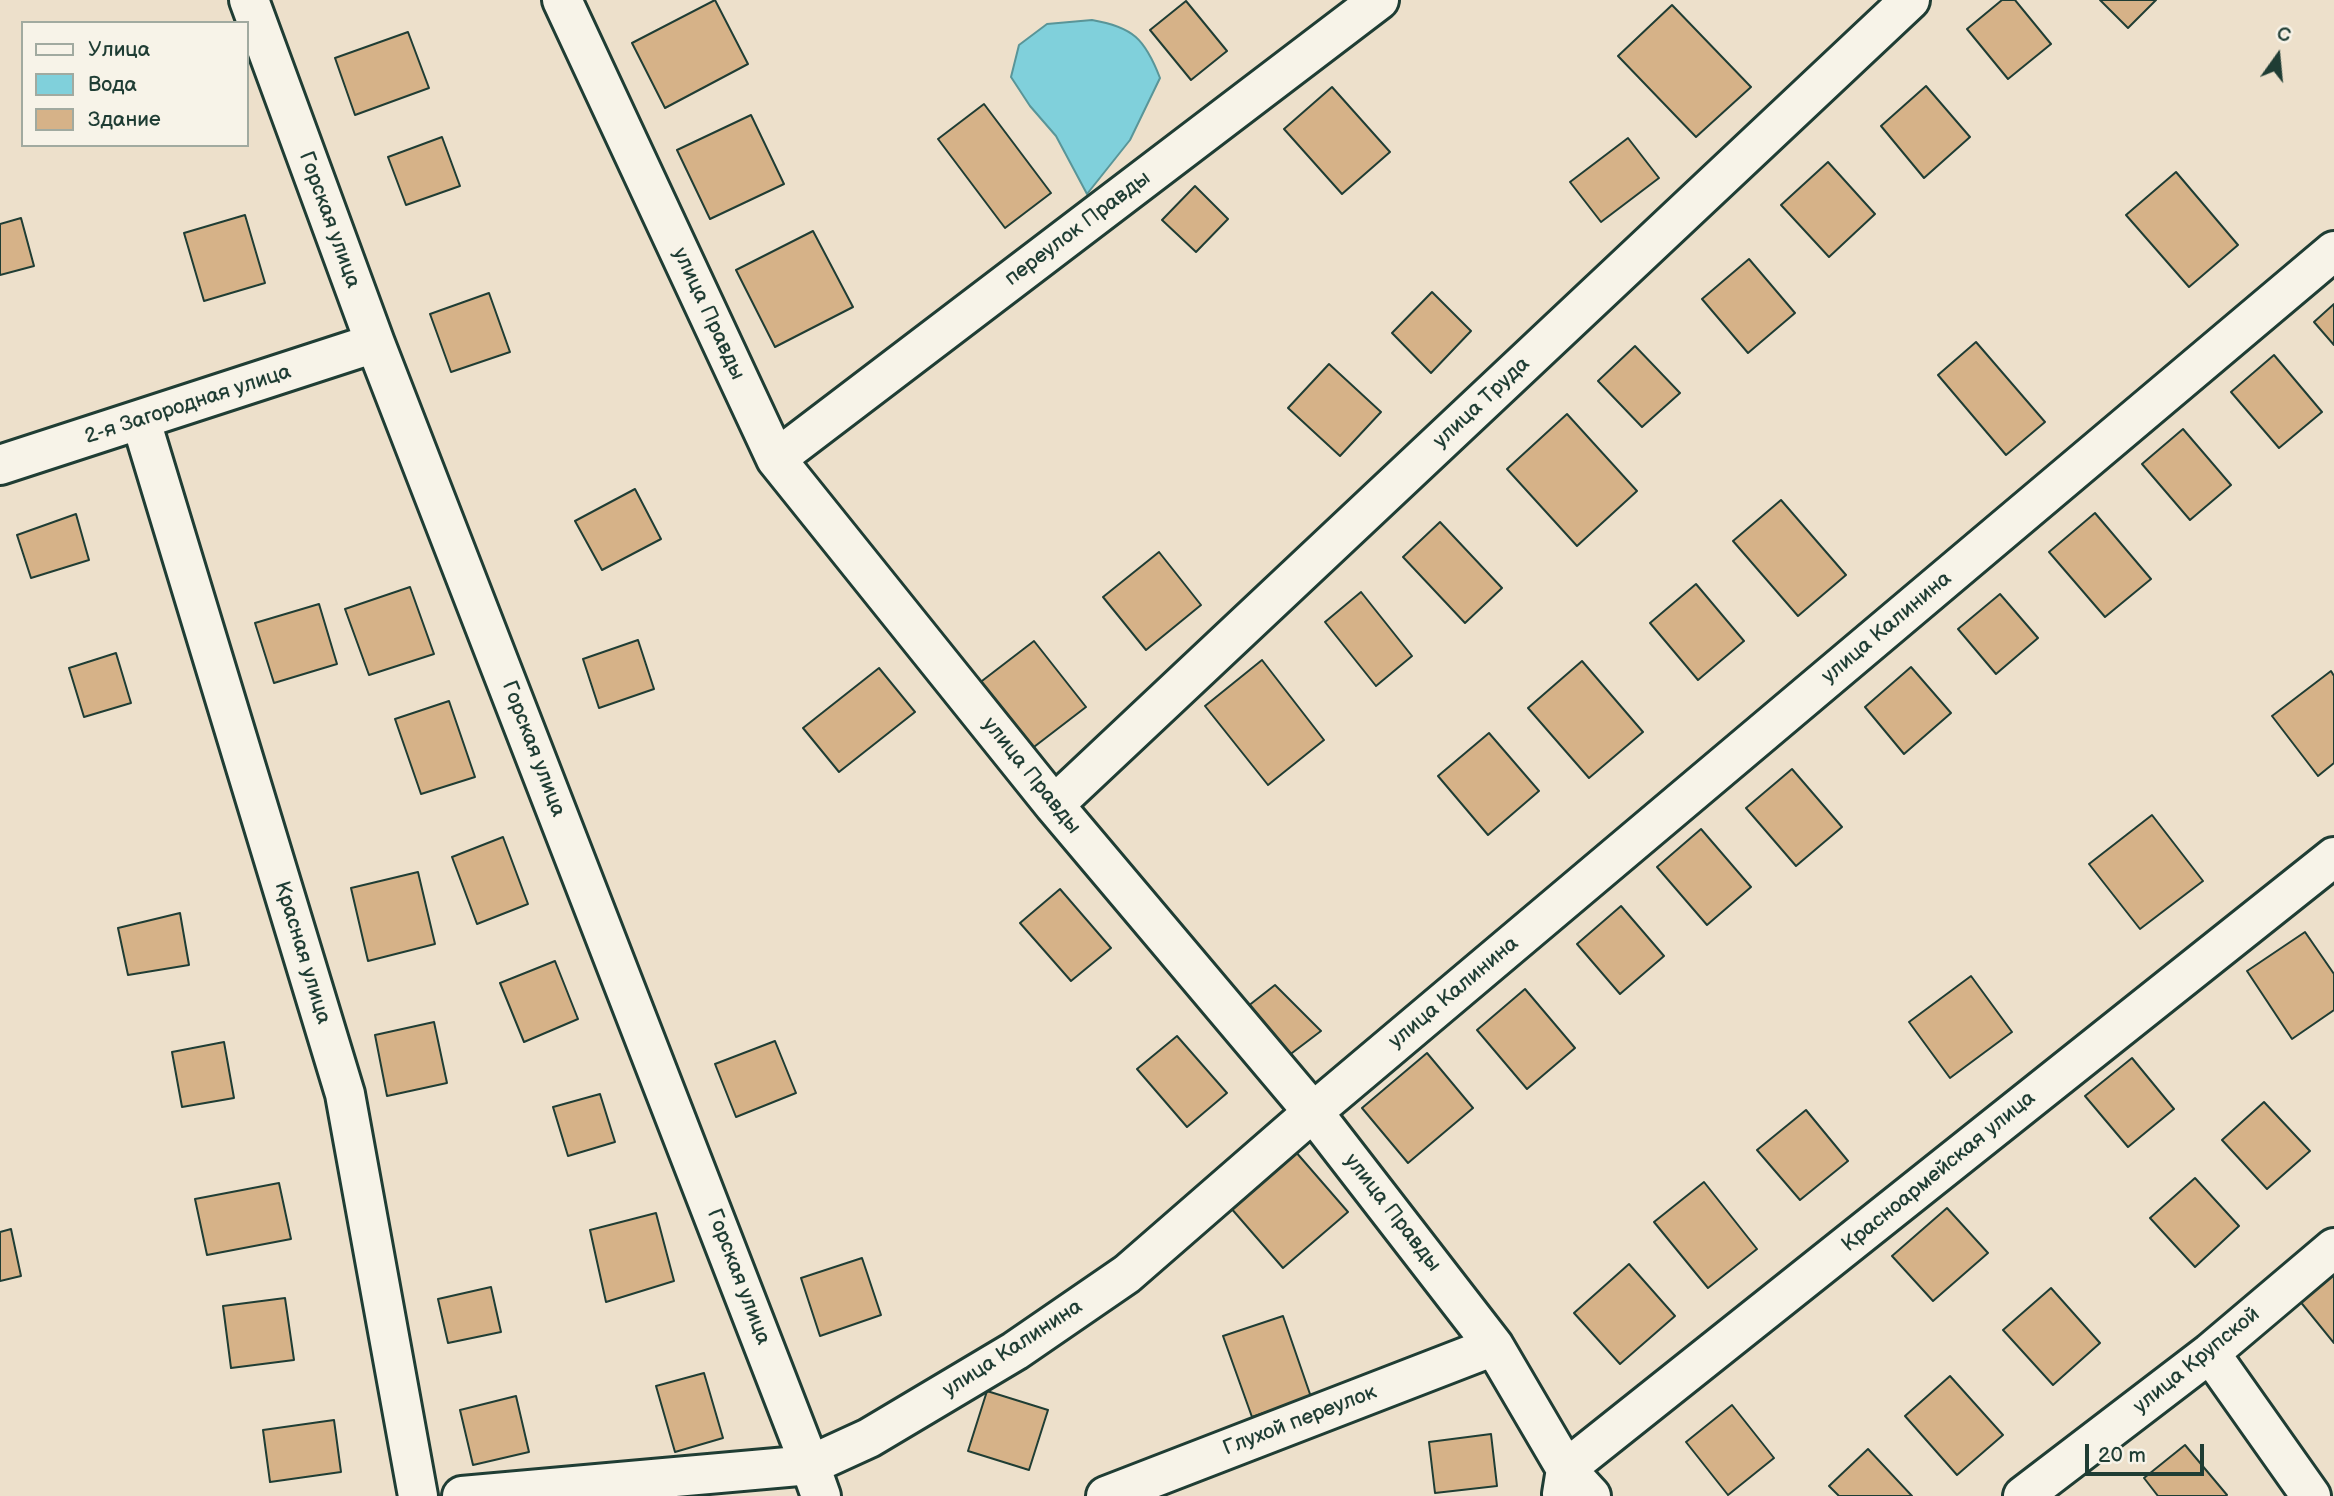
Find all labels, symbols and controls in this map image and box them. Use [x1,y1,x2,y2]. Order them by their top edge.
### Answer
legend [21,21,248,147]
north arrow [2243,21,2313,91]
text: С [2274,22,2293,48]
text: Улица [88,37,150,62]
text: Вода [88,72,137,97]
text: Здание [88,107,161,132]
street label: Горская улица [293,148,365,292]
street label: переулок Правды [1000,166,1156,292]
street label: улица Правды [666,244,750,384]
street label: улица Труда [1429,352,1535,454]
street label: 2-я Загородная улица [82,360,294,450]
street label: улица Калинина [1817,567,1957,689]
street label: Горская улица [496,678,570,820]
street label: улица Правды [976,713,1086,839]
street label: Красная улица [268,879,336,1027]
street label: улица Калинина [1384,932,1524,1054]
street label: Красноармейская улица [1837,1086,2041,1258]
street label: улица Правды [1338,1149,1446,1277]
street label: Горская улица [701,1206,775,1348]
street label: улица Калинина [939,1295,1087,1403]
street label: улица Крупской [2129,1302,2265,1420]
street label: Глухой переулок [1220,1380,1380,1462]
scale bar [2089,1430,2208,1474]
text: 20 m [2098,1443,2146,1468]

